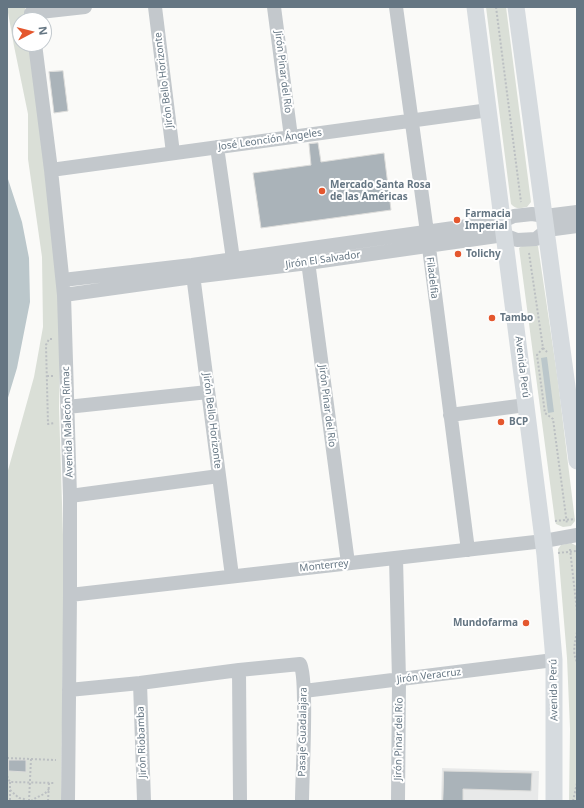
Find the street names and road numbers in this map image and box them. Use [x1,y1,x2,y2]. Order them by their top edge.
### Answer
street label: Jirón Pinar del Río [272,30,294,114]
street label: Jirón Bello Horizonte [152,31,176,129]
street label: José Leonción Ángeles [217,127,323,153]
street label: Jirón El Salvador [285,249,361,271]
street label: Filadelfia [423,256,441,300]
street label: Avenida Perú [512,335,532,399]
street label: Jirón Pinar del Río [316,364,338,448]
street label: Avenida Malecón Rímac [60,366,76,478]
street label: Jirón Bello Horizonte [200,372,224,470]
street label: Monterrey [299,557,349,575]
street label: Avenida Perú [547,659,561,721]
street label: Jirón Veracruz [396,666,462,686]
street label: Pasaje Guadalajara [296,687,310,777]
street label: Jirón Pinar del Río [392,697,406,781]
street label: Jirón Riobamba [135,706,149,778]

